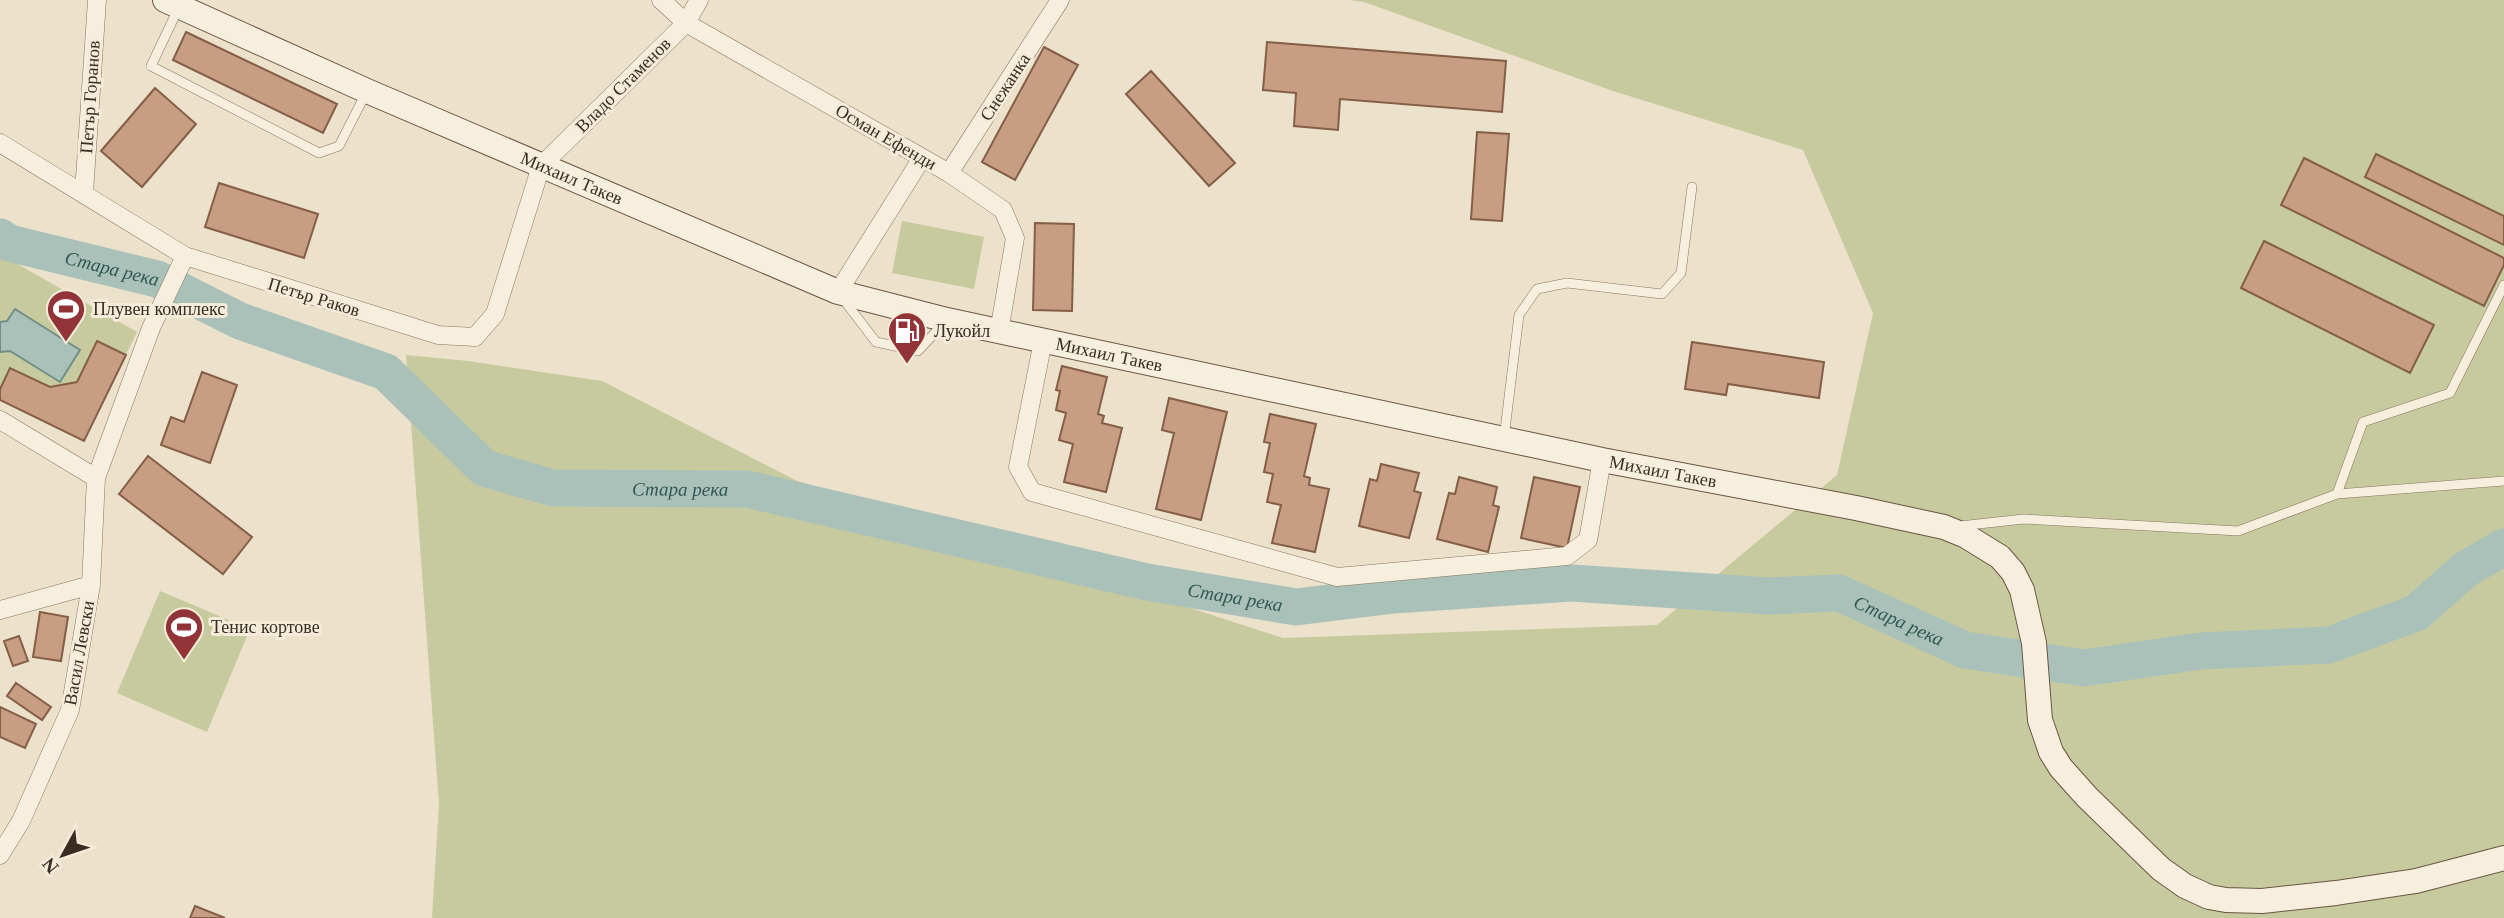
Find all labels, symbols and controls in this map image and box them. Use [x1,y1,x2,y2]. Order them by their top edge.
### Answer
street label: Владо Стаменов [571,33,675,137]
street label: Петър Горанов [76,40,104,154]
street label: Снежанка [976,50,1034,124]
street label: Осман Ефенди [832,100,940,174]
street label: Михаил Такев [518,148,626,209]
water label: Стара река [63,247,161,290]
street label: Петър Раков [266,274,362,320]
sports icon: Плувен комплекс [45,288,87,343]
place label: Плувен комплекс [93,299,225,319]
fuel station icon: Лукойл [886,310,928,365]
place label: Лукойл [934,321,990,341]
street label: Михаил Такев [1054,333,1164,376]
street label: Михаил Такев [1608,452,1718,491]
water label: Стара река [632,478,728,499]
water label: Стара река [1186,579,1284,615]
water label: Стара река [1851,591,1947,649]
street label: Васил Левски [60,599,98,707]
sports icon: Тенис кортове [163,606,205,661]
place label: Тенис кортове [211,617,320,637]
north arrow [28,820,98,890]
text: N [38,853,63,878]

